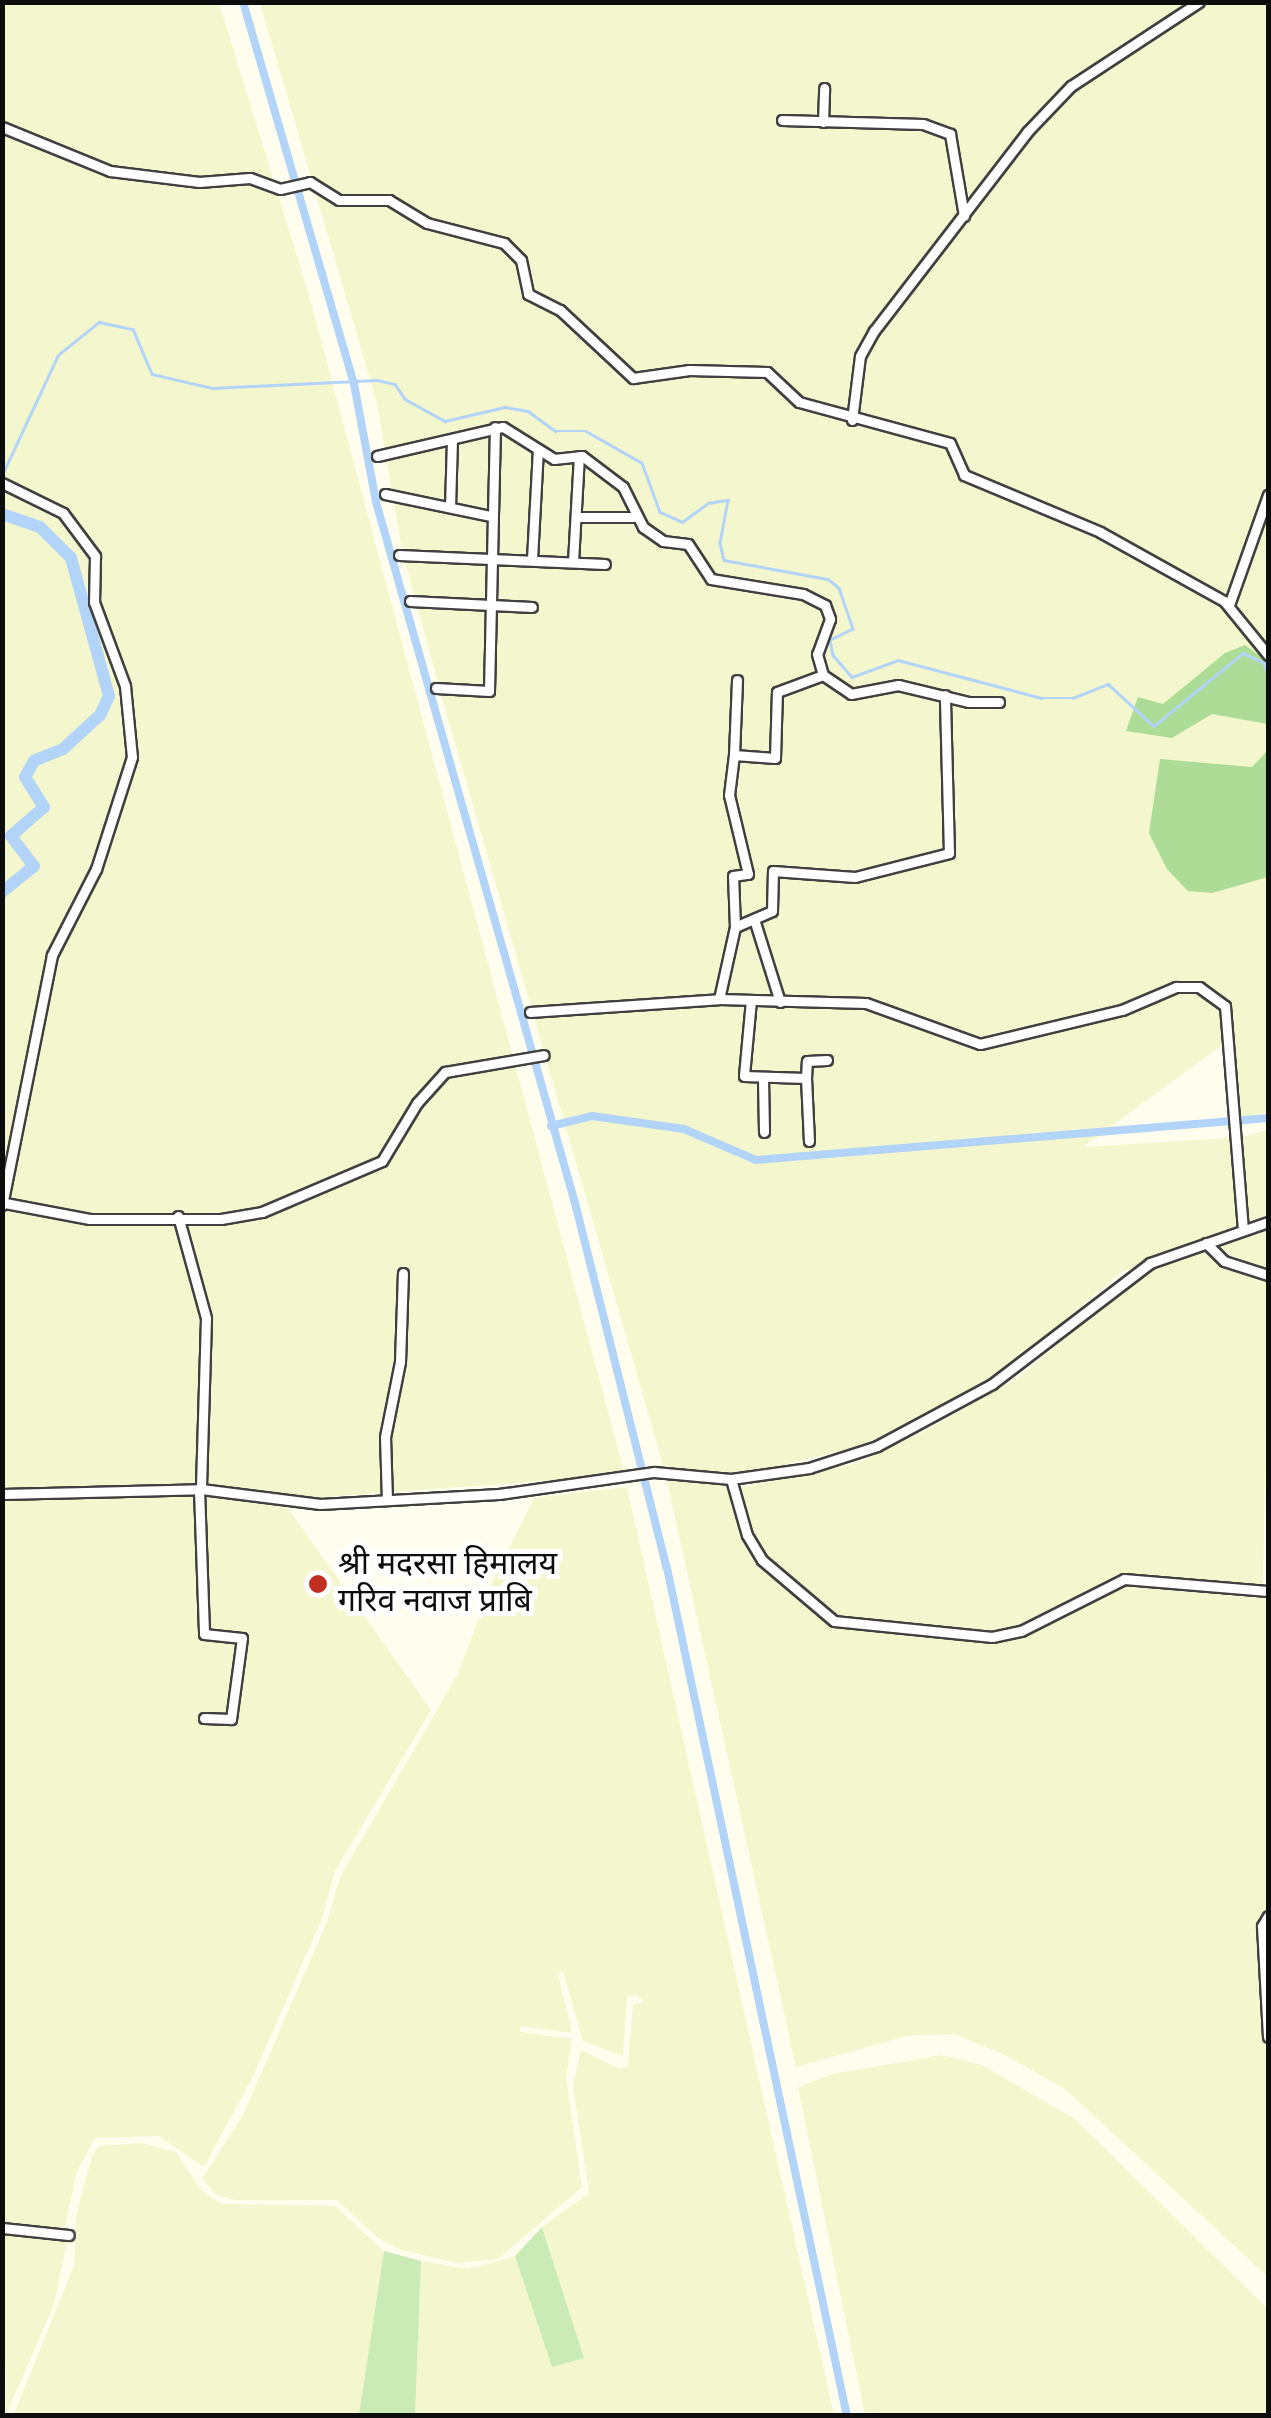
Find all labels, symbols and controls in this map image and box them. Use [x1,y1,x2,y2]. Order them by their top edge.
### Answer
place label: श्री मदरसा हिमालय गरिव नवाज प्राबि [338,1547,557,1622]
marker: श्री मदरसा हिमालय गरिव नवाज प्राबि [307,1573,329,1595]

